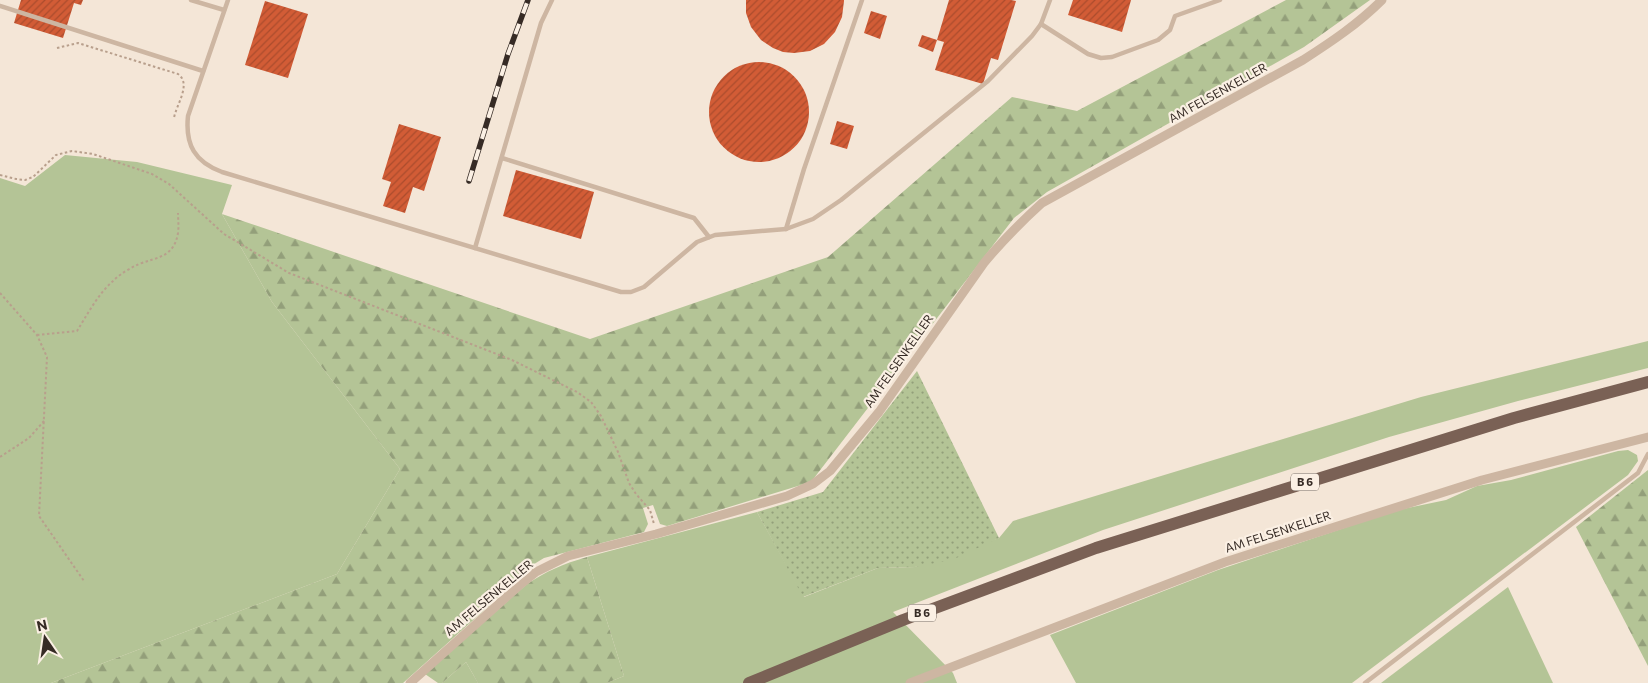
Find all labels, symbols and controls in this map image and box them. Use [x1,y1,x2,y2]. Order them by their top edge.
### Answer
street label: AM FELSENKELLER [1166,59,1269,125]
street label: AM FELSENKELLER [861,311,936,410]
road number: B 6 [1291,474,1319,491]
street label: AM FELSENKELLER [1223,507,1332,555]
street label: AM FELSENKELLER [442,556,535,638]
road number: B 6 [908,604,936,622]
north arrow [20,613,70,663]
text: N [35,615,49,634]

